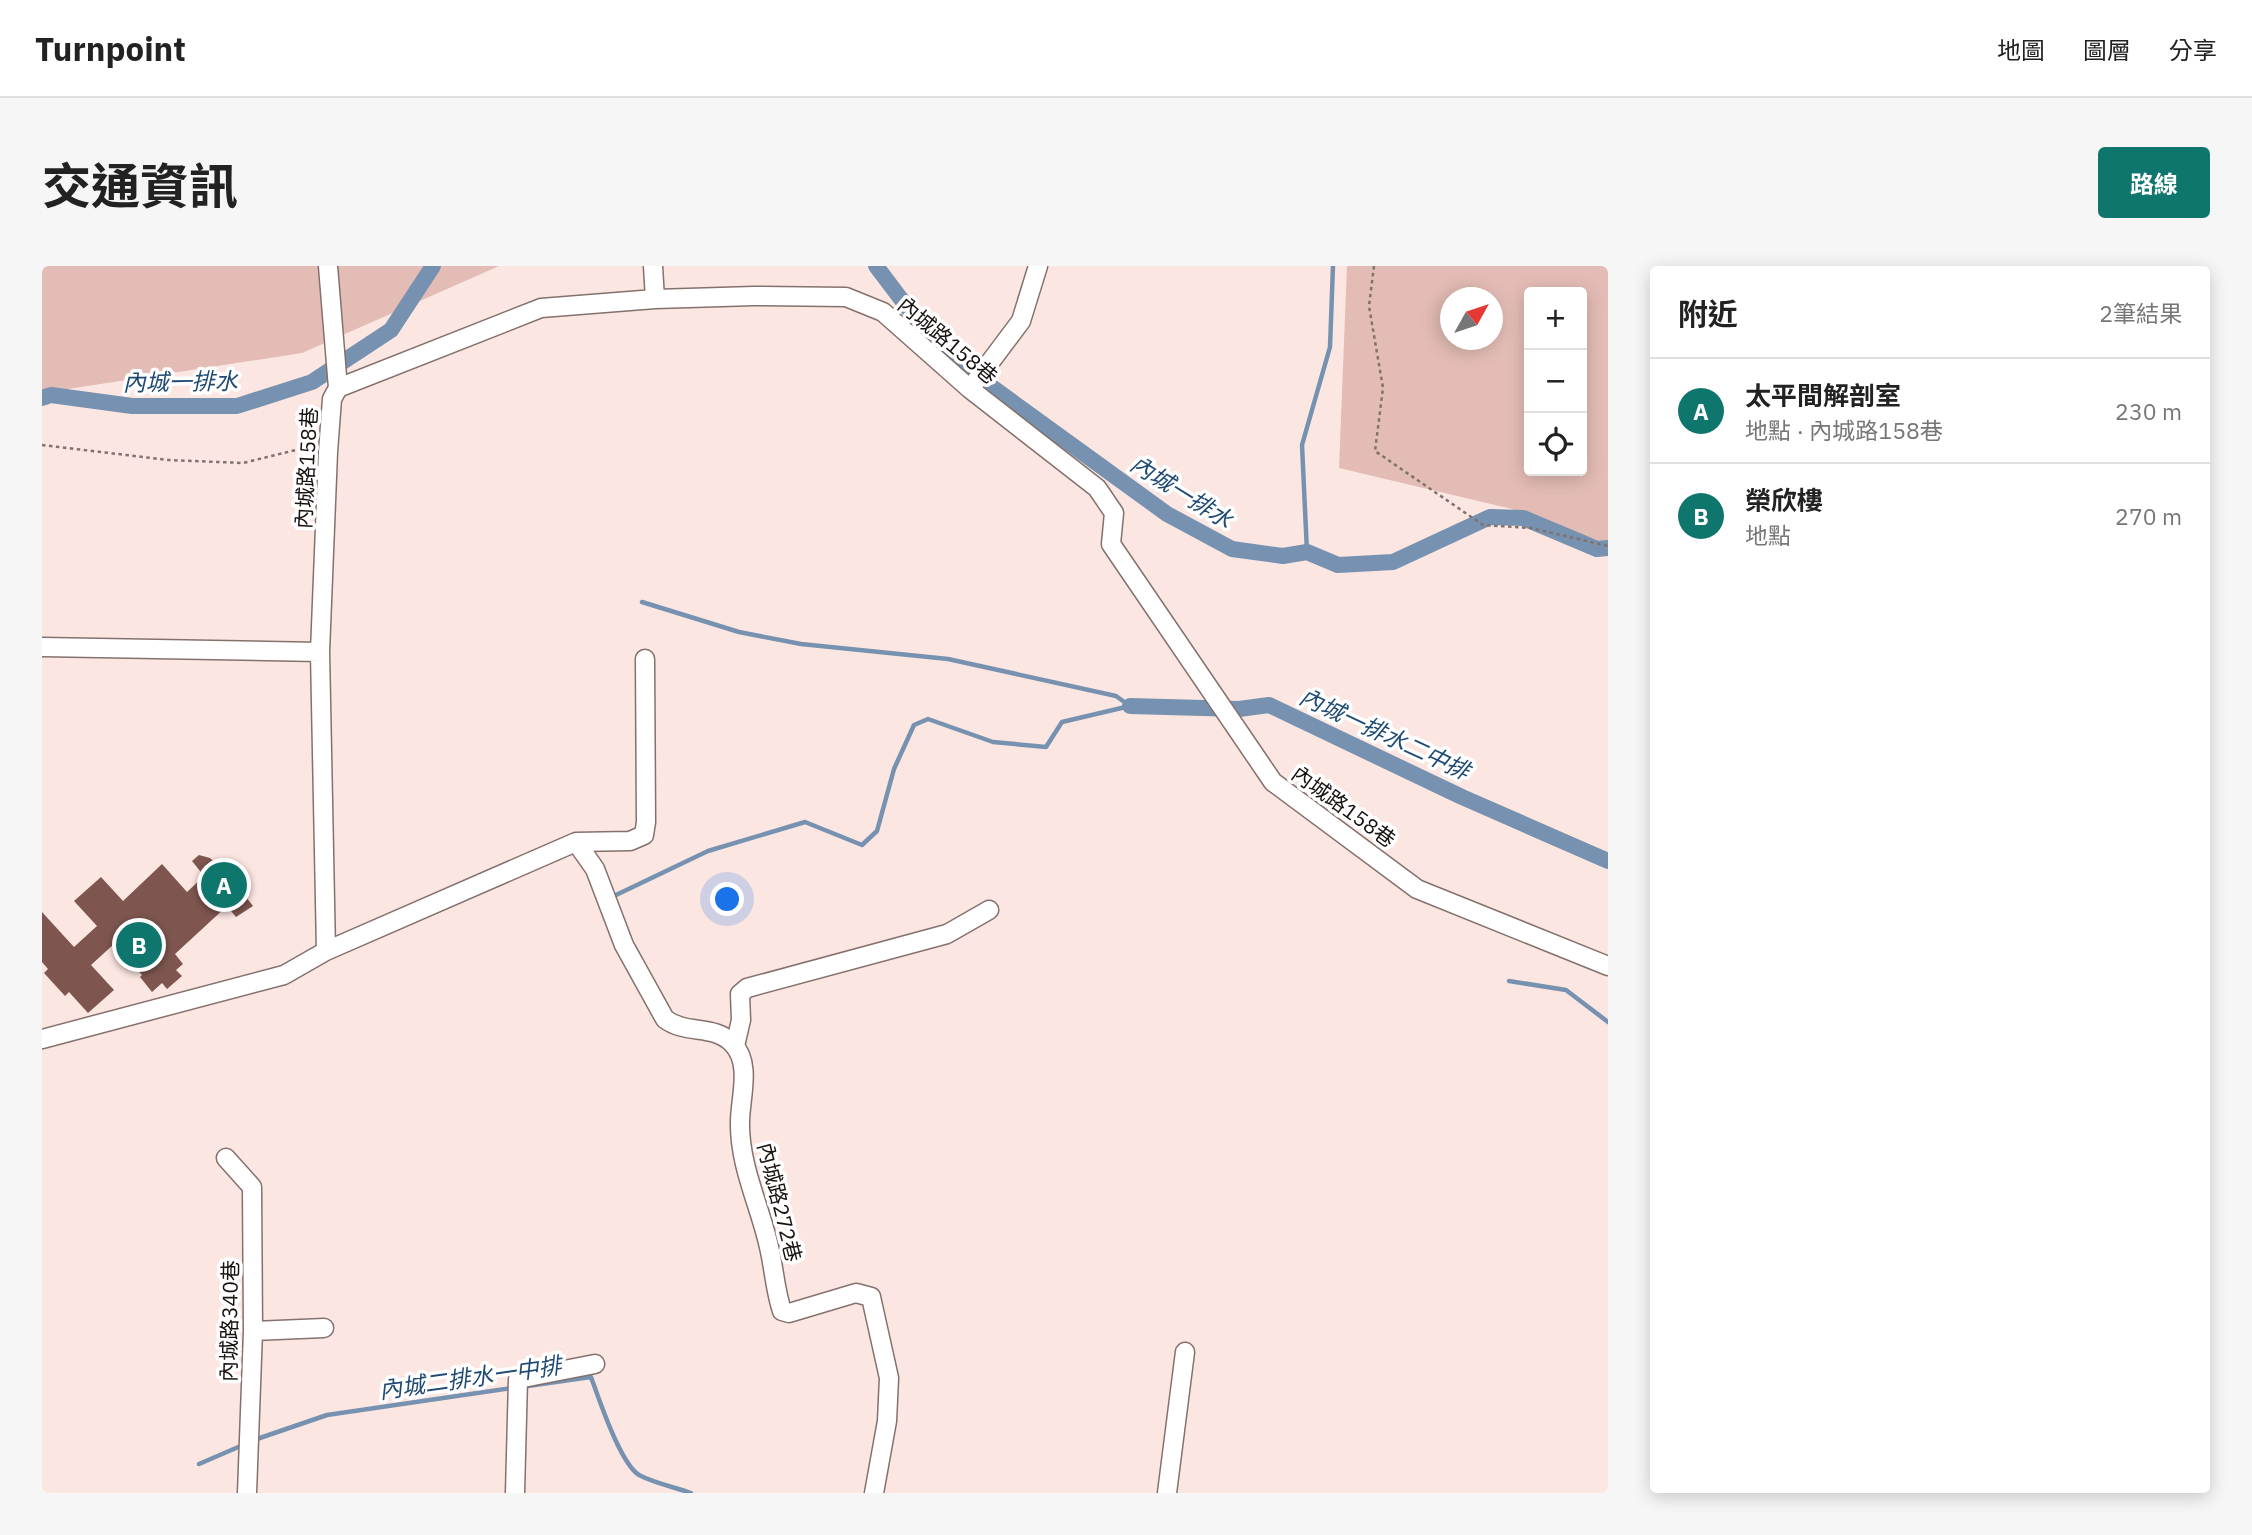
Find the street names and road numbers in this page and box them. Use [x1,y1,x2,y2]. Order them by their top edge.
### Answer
street label: 內城路158巷 [892,290,1004,390]
street label: 內城路158巷 [289,406,323,530]
street label: 內城路158巷 [1286,759,1402,853]
street label: 內城路272巷 [752,1140,808,1264]
street label: 內城路340巷 [214,1260,244,1382]

